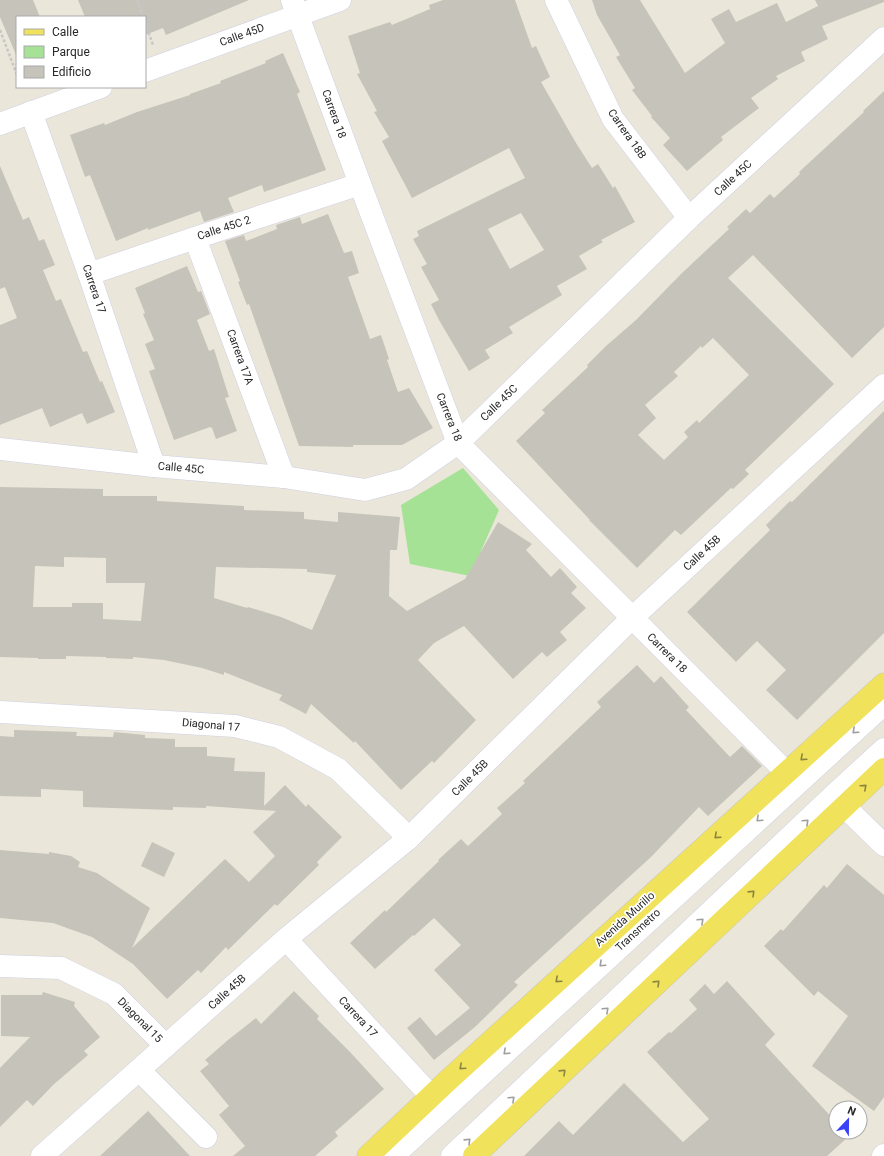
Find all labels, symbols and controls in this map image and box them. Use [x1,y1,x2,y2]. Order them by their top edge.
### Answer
legend [16,16,146,88]
street label: Calle 45D [218,21,266,49]
text: Calle [52,25,79,39]
text: Parque [52,45,90,59]
text: Edificio [52,65,91,79]
street label: Carrera 18 [319,88,349,140]
street label: Carrera 18B [605,107,649,162]
street label: Calle 45C [712,157,754,199]
street label: Calle 45C 2 [196,213,252,243]
street label: Carrera 17 [80,263,108,315]
street label: Carrera 17A [224,327,256,387]
street label: Calle 45C [478,382,520,424]
street label: Carrera 18 [433,391,465,443]
street label: Calle 45C [157,459,205,477]
street label: Calle 45B [681,532,723,574]
street label: Carrera 18 [644,630,690,676]
street label: Diagonal 17 [181,716,241,734]
one-way arrow [852,726,860,733]
one-way arrow [800,753,808,760]
street label: Calle 45B [449,757,491,799]
one-way arrow [859,785,867,792]
one-way arrow [756,814,764,821]
one-way arrow [801,819,808,826]
one-way arrow [714,832,721,839]
street label: Avenida Murillo [593,889,657,949]
one-way arrow [747,891,755,898]
street label: Transmetro [613,906,663,954]
one-way arrow [696,918,704,925]
one-way arrow [599,959,607,966]
street label: Calle 45B [205,972,249,1012]
one-way arrow [555,975,563,983]
one-way arrow [653,981,660,988]
street label: Carrera 17 [336,994,380,1040]
street label: Diagonal 15 [115,995,165,1045]
one-way arrow [602,1008,609,1015]
one-way arrow [503,1047,511,1054]
one-way arrow [459,1063,466,1070]
one-way arrow [558,1070,566,1077]
one-way arrow [507,1096,515,1104]
north arrow [828,1100,868,1140]
text: N [846,1104,858,1119]
one-way arrow [463,1138,471,1146]

